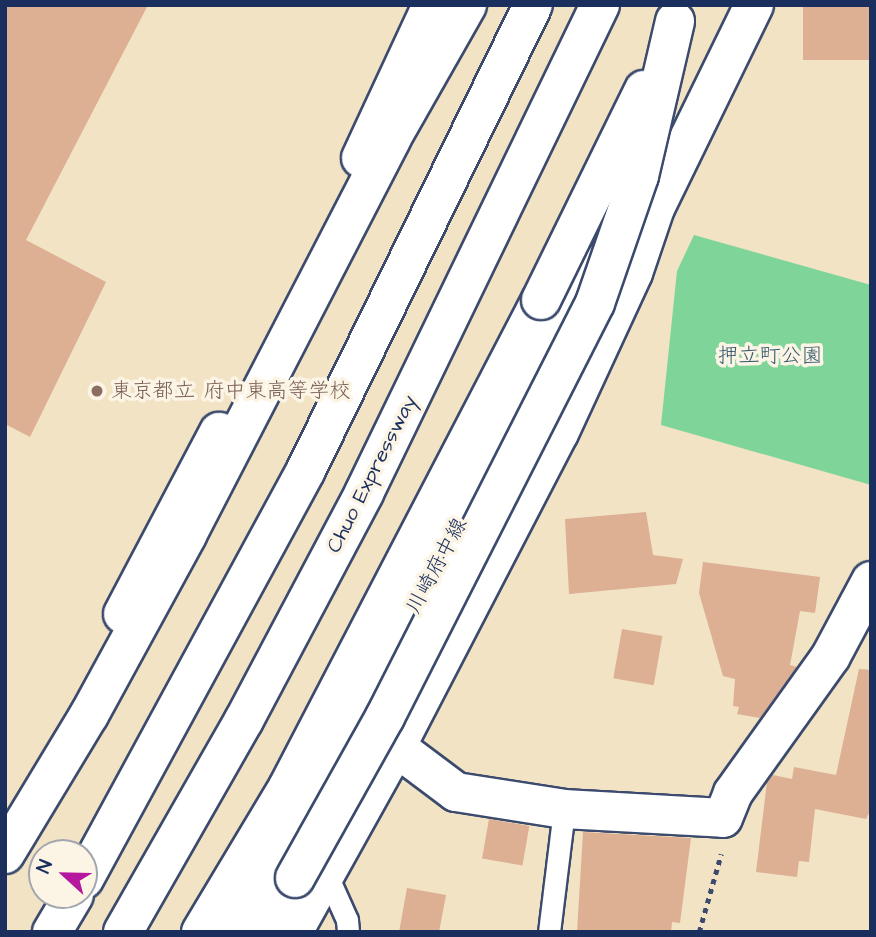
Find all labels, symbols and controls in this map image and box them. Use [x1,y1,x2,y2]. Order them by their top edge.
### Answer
park label: 押立町公園 [718,343,822,369]
place label: 東京都立 府中東高等学校 [111,378,350,404]
marker: 東京都立 府中東高等学校 [89,383,105,399]
street label: Chuo Expressway [321,391,423,557]
street label: 川崎府中線 [401,514,473,618]
north arrow [28,839,98,909]
text: N [30,856,60,877]

